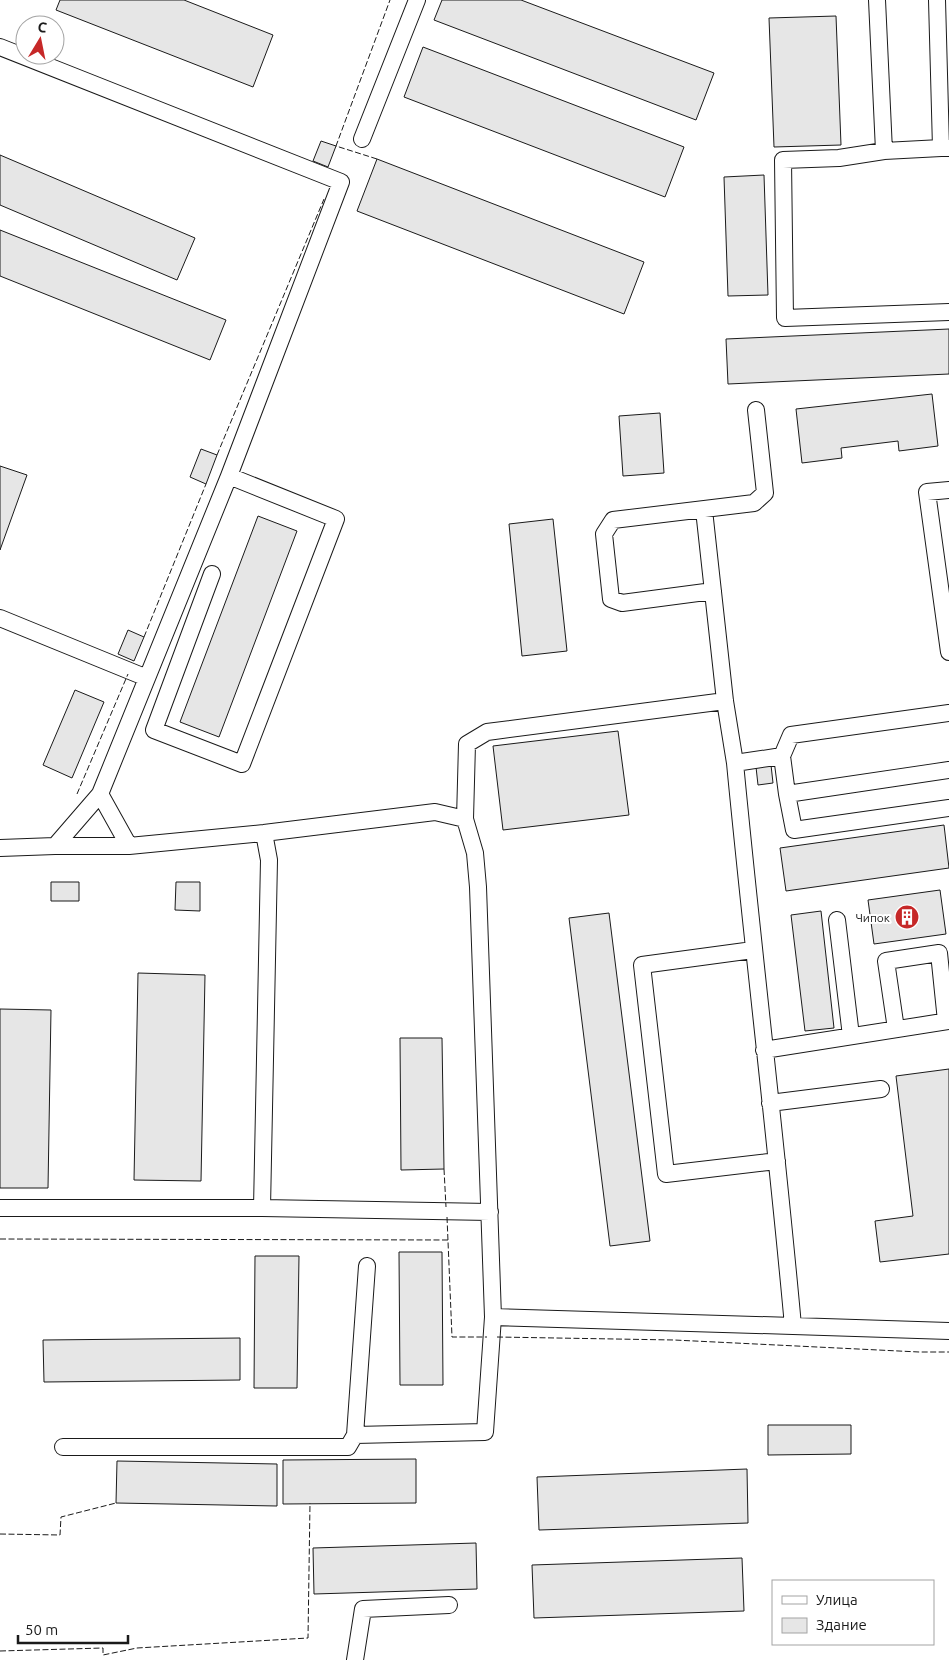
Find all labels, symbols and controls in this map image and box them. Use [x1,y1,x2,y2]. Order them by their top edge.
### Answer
north arrow [15,15,65,65]
text: С [36,19,48,36]
building icon: Чипок [894,904,920,930]
place label: Чипок [855,911,890,924]
legend [772,1580,934,1645]
text: Улица [816,1591,858,1608]
scale bar [18,1612,128,1644]
text: Здание [816,1616,867,1633]
text: 50 m [25,1621,58,1638]

